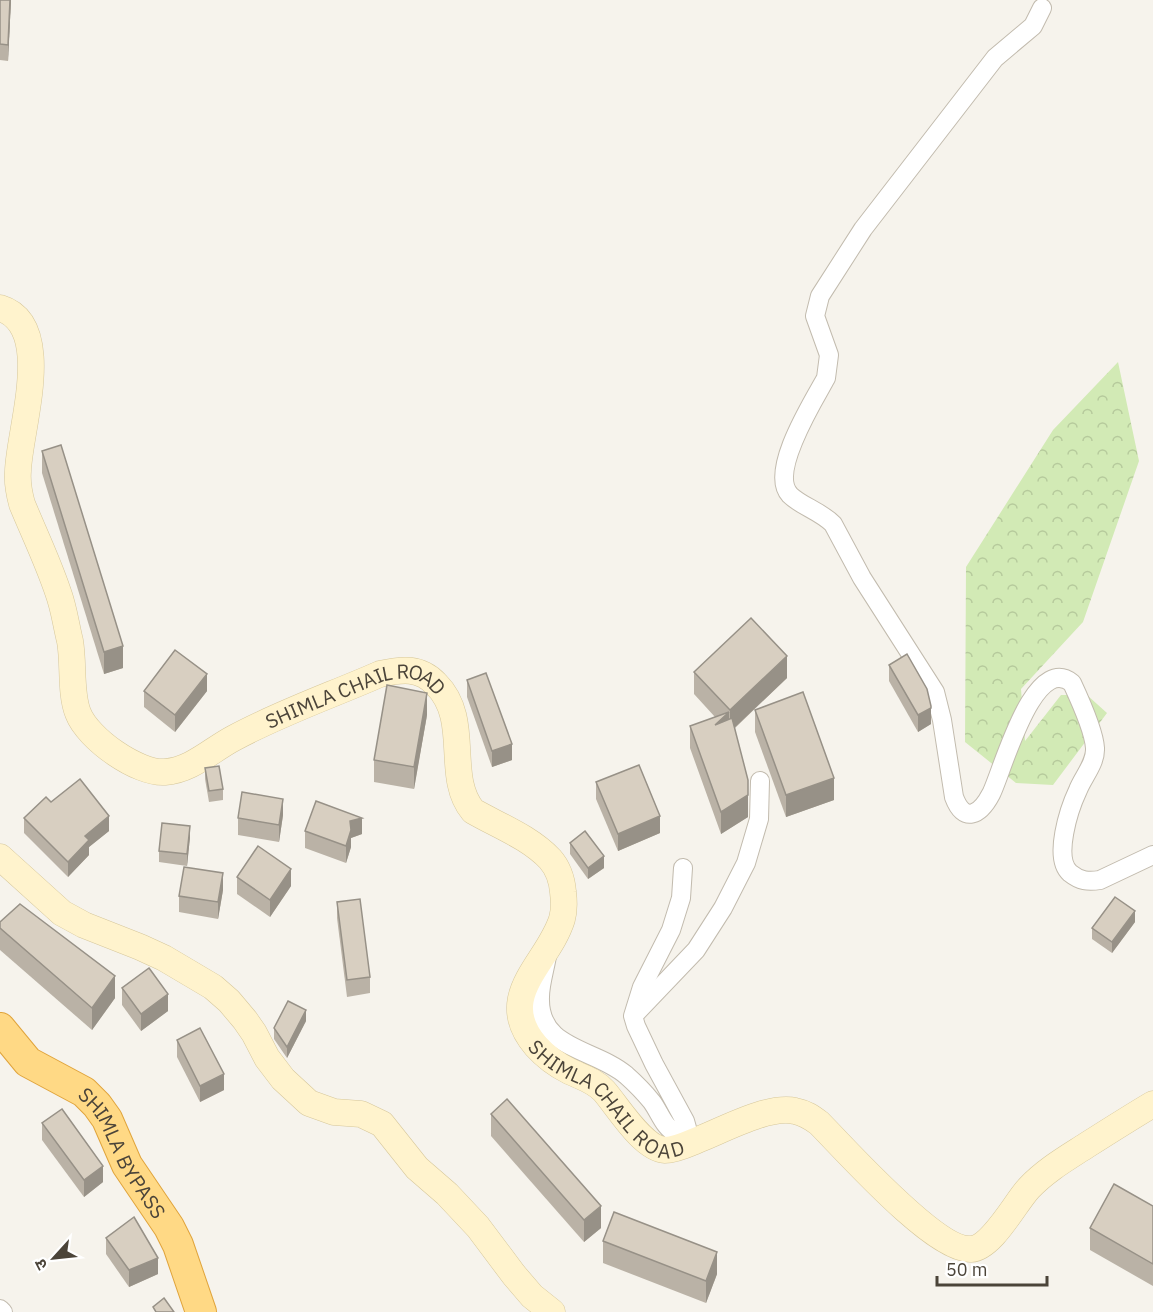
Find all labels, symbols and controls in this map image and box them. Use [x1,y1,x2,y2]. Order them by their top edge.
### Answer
street label: SHIMLA CHAIL ROAD [261,657,452,734]
street label: SHIMLA CHAIL ROAD [523,1033,687,1164]
street label: SHIMLA BYPASS [73,1081,173,1223]
north arrow [24,1228,84,1288]
scale bar [937,1249,1046,1287]
text: उ [29,1256,52,1274]
text: 50 m [946,1258,988,1281]

